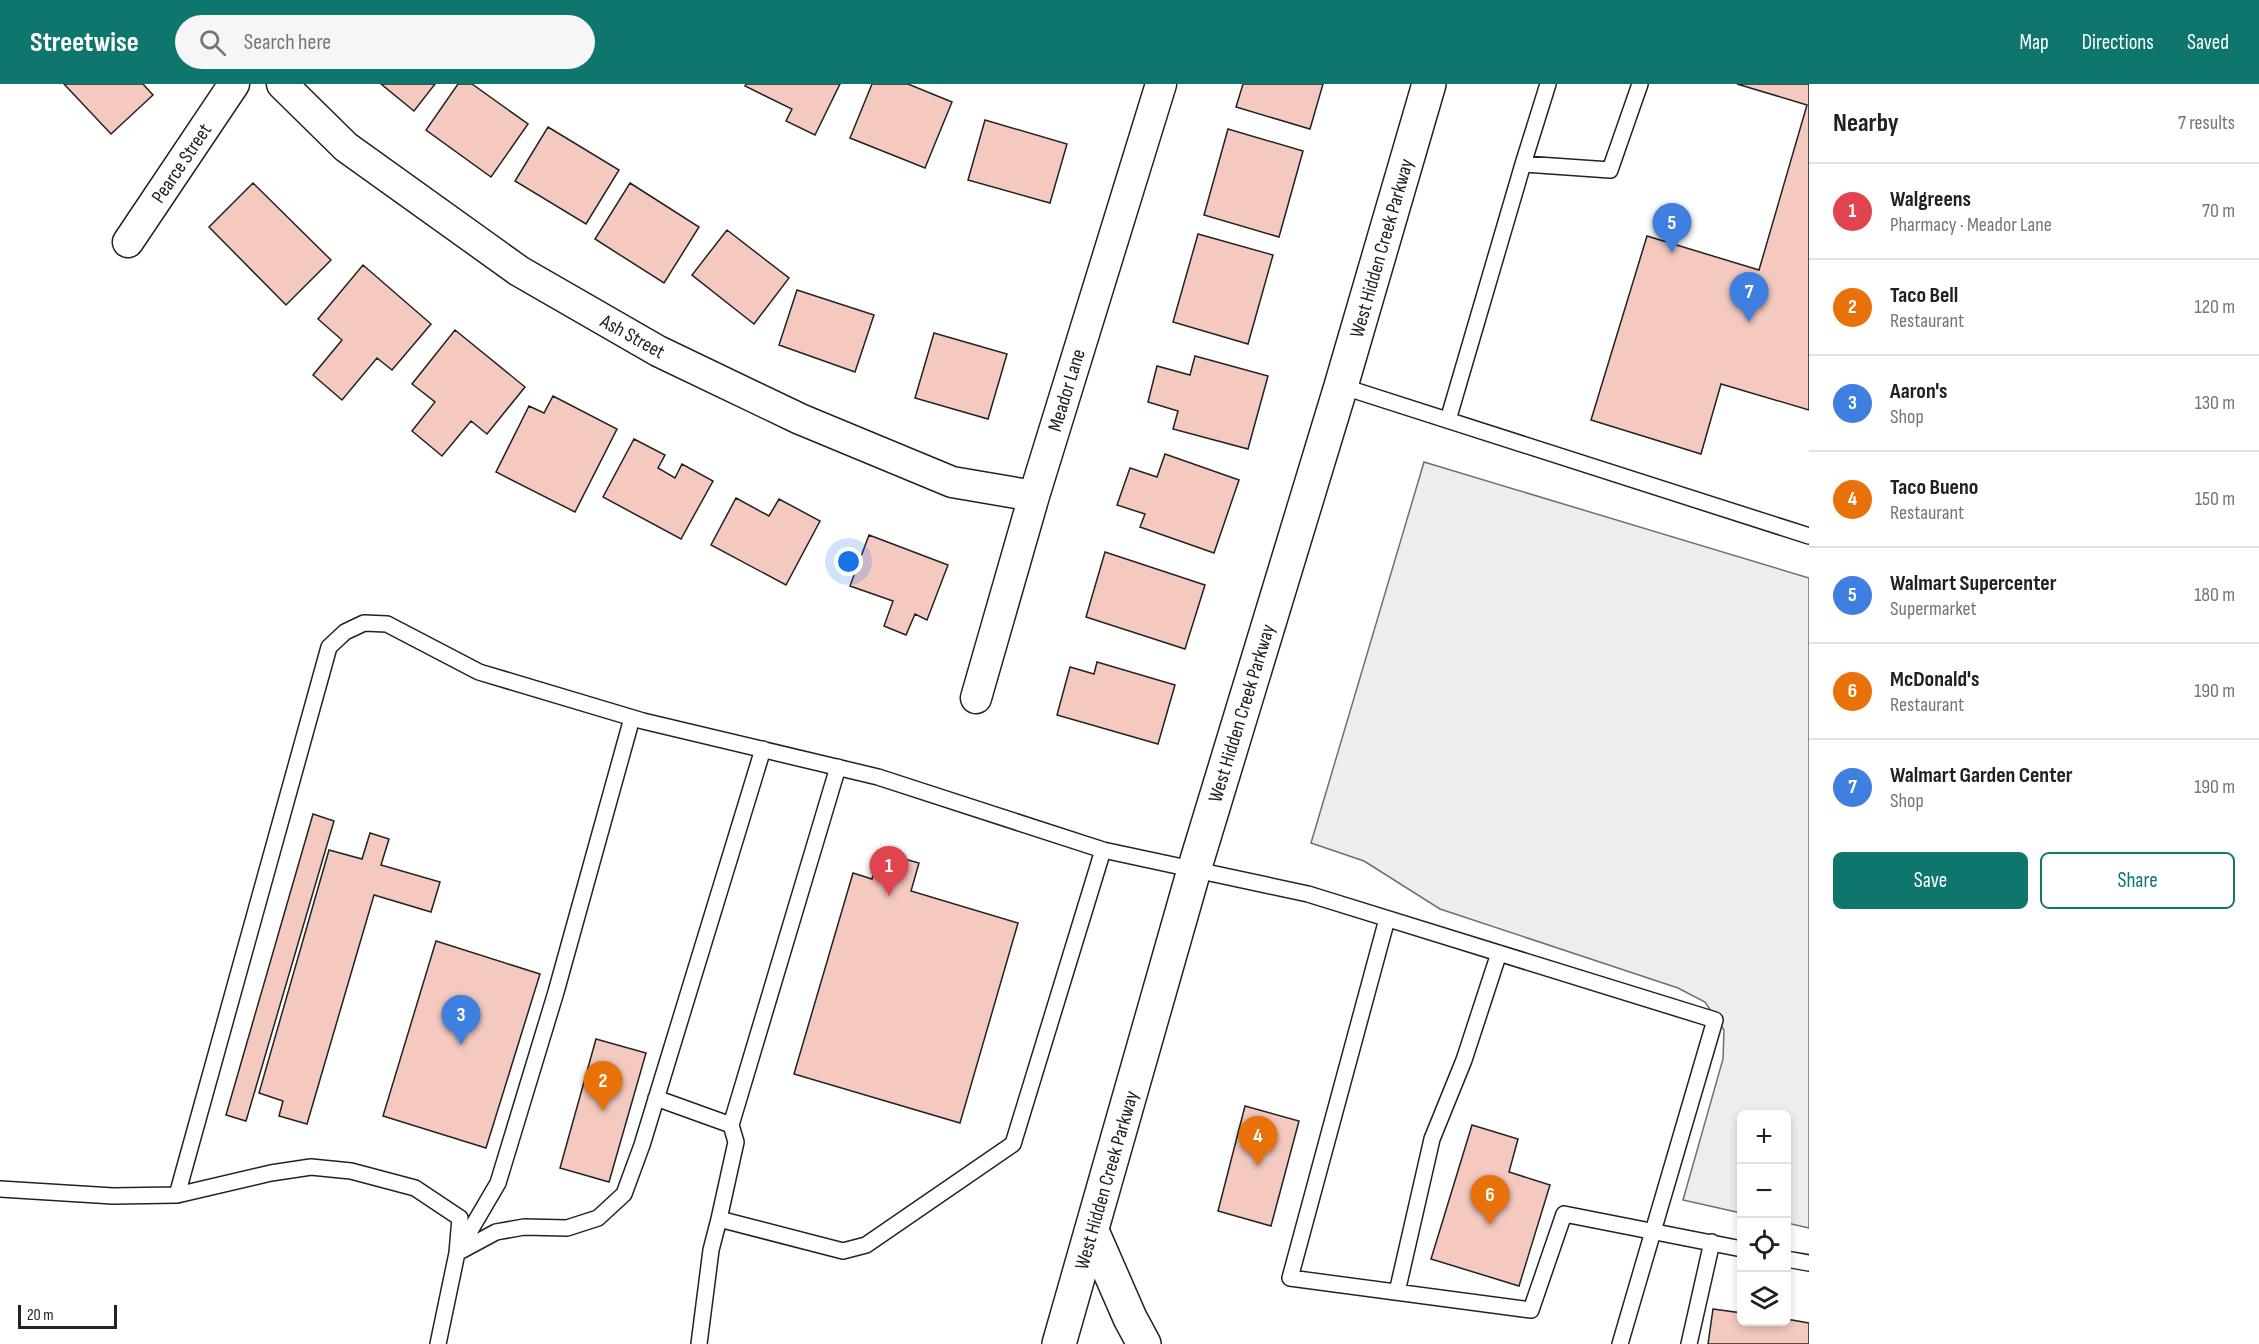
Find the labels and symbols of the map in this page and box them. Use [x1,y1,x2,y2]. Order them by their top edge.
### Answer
street label: Pearce Street [146,119,217,208]
street label: West Hidden Creek Parkway [1345,156,1419,340]
pin: 5 [1652,204,1692,253]
pin: 7 [1730,272,1768,322]
street label: Ash Street [595,309,669,364]
street label: Meador Lane [1043,346,1091,434]
your location [834,547,863,576]
street label: West Hidden Creek Parkway [1203,621,1281,805]
pin: 1 [870,846,908,896]
pin: 3 [442,996,480,1045]
pin: 2 [584,1062,622,1111]
street label: West Hidden Creek Parkway [1070,1088,1144,1272]
pin: 4 [1238,1116,1278,1166]
pin: 6 [1470,1176,1510,1225]
scale bar [18,1302,117,1330]

